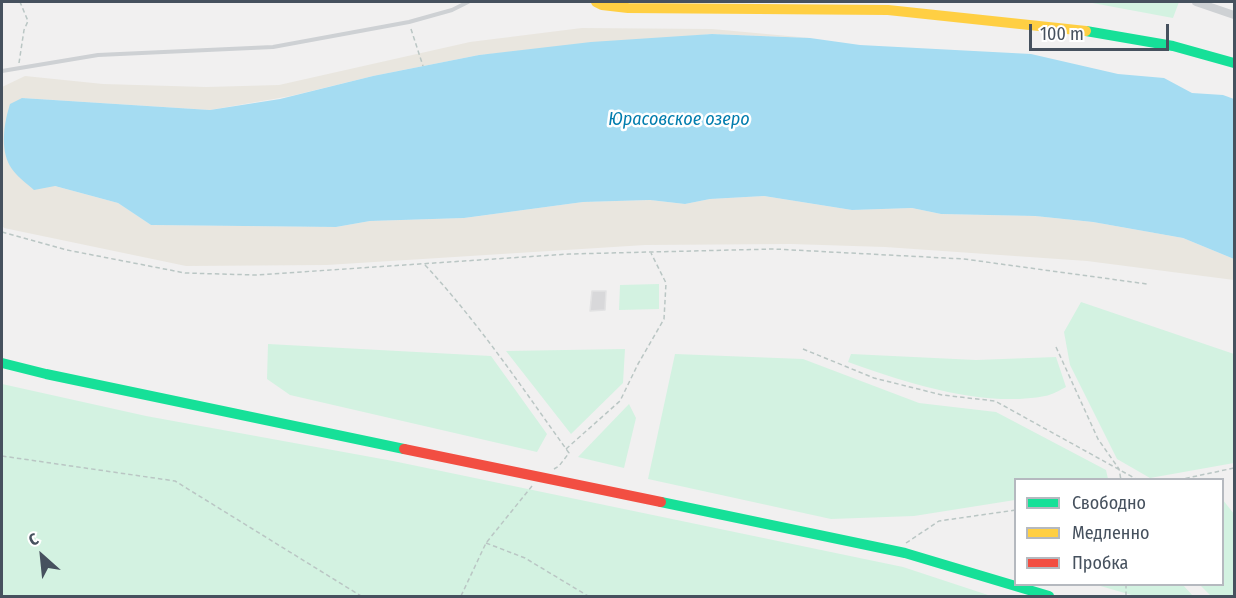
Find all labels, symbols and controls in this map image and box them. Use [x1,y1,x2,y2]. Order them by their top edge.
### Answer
scale bar [1032,12,1172,50]
text: 100 m [1040,23,1084,45]
water label: Юрасовское озеро [608,109,750,131]
legend [1014,478,1224,586]
text: Свободно [1072,492,1146,514]
text: Медленно [1072,522,1150,544]
north arrow [12,526,72,586]
text: С [26,529,42,550]
text: Пробка [1072,552,1128,574]

